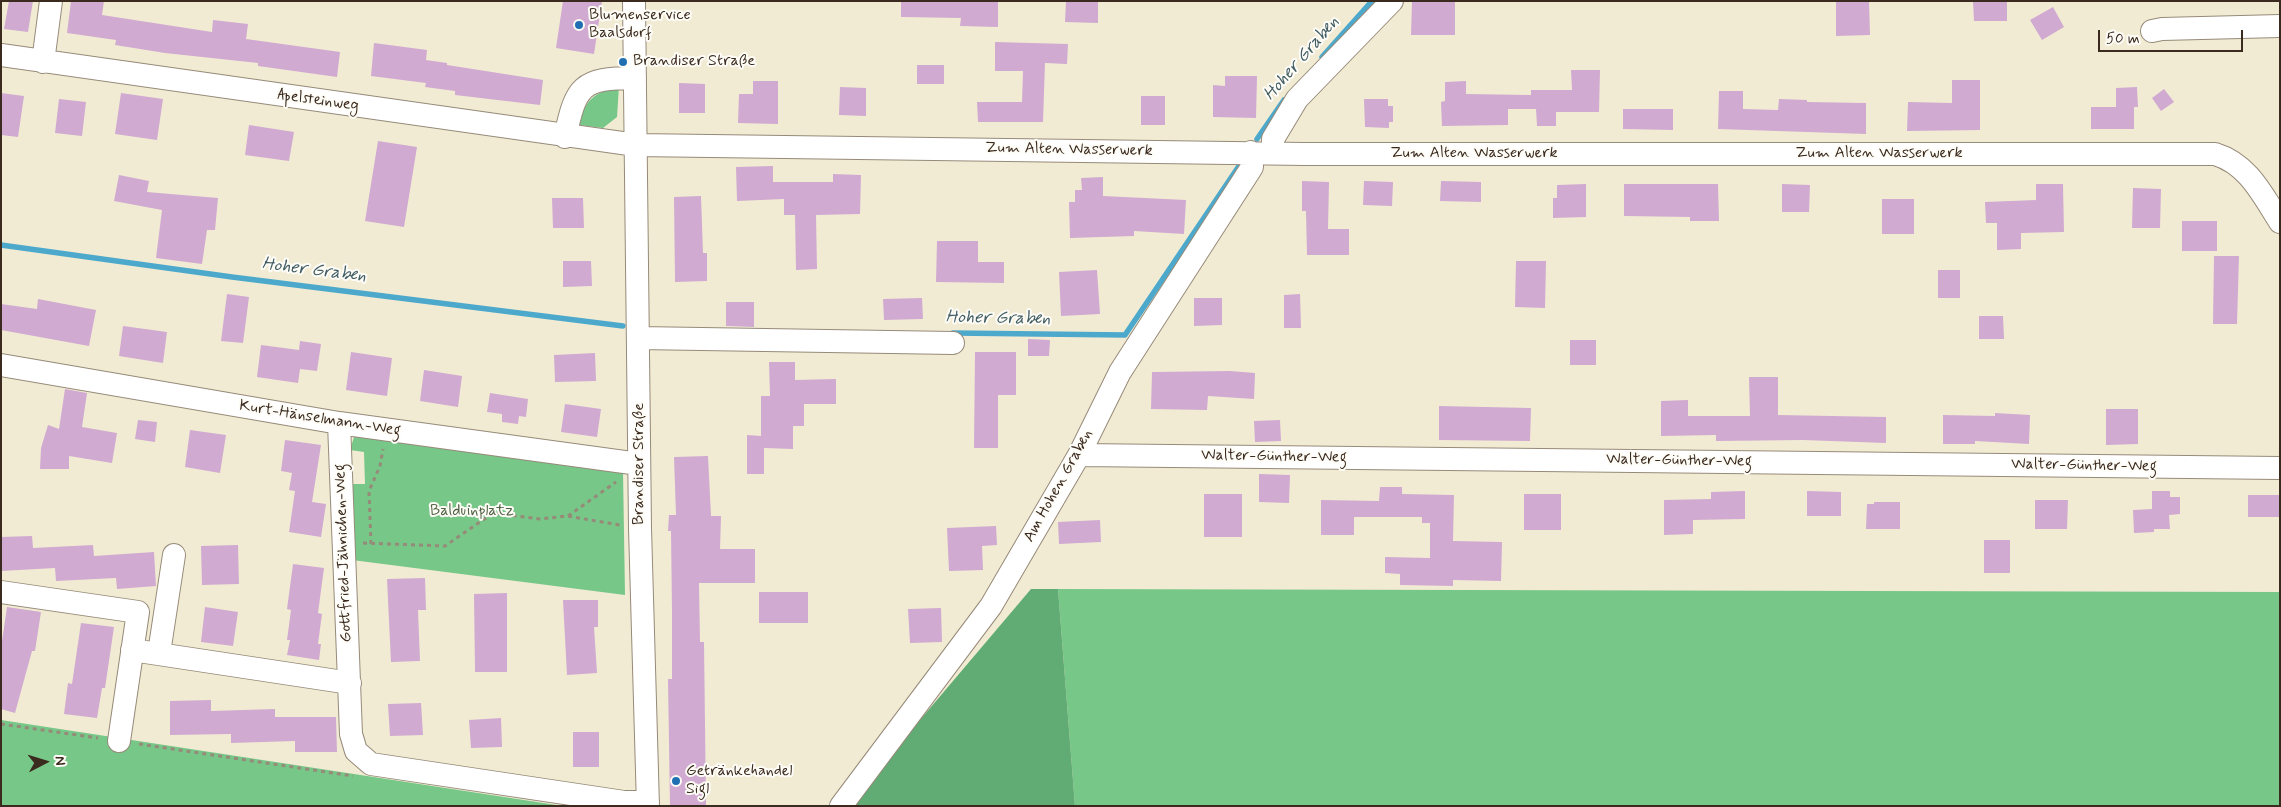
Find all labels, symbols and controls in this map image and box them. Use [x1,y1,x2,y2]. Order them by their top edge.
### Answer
place label: Blumenservice Baalsdorf [589,6,691,44]
water label: Hoher Graben [1259,12,1345,106]
marker: Blumenservice Baalsdorf [573,19,585,31]
scale bar [2101,20,2246,52]
text: 50 m [2106,29,2140,49]
place label: Brandiser Straße [633,52,755,72]
marker: Brandiser Straße [617,56,629,68]
street label: Apelsteinweg [276,86,360,116]
street label: Zum Alten Wasserwerk [985,139,1153,161]
street label: Zum Alten Wasserwerk [1390,144,1558,164]
street label: Zum Alten Wasserwerk [1795,144,1963,164]
water label: Hoher Graben [261,254,367,288]
water label: Hoher Graben [945,307,1051,331]
street label: Kurt-Hänselmann-Weg [238,397,402,441]
street label: Brandiser Straße [630,403,650,525]
street label: Am Hohen Graben [1020,426,1098,546]
street label: Walter-Günther-Weg [1201,446,1347,468]
street label: Walter-Günther-Weg [1606,450,1752,472]
street label: Walter-Günther-Weg [2011,455,2157,477]
street label: Gottfried-Jähnichen-Weg [331,463,357,643]
park label: Balduinplatz [430,502,514,522]
north arrow [20,737,70,787]
text: N [51,755,69,766]
place label: Getränkehandel Sigl [686,762,793,800]
marker: Getränkehandel Sigl [670,775,682,787]

